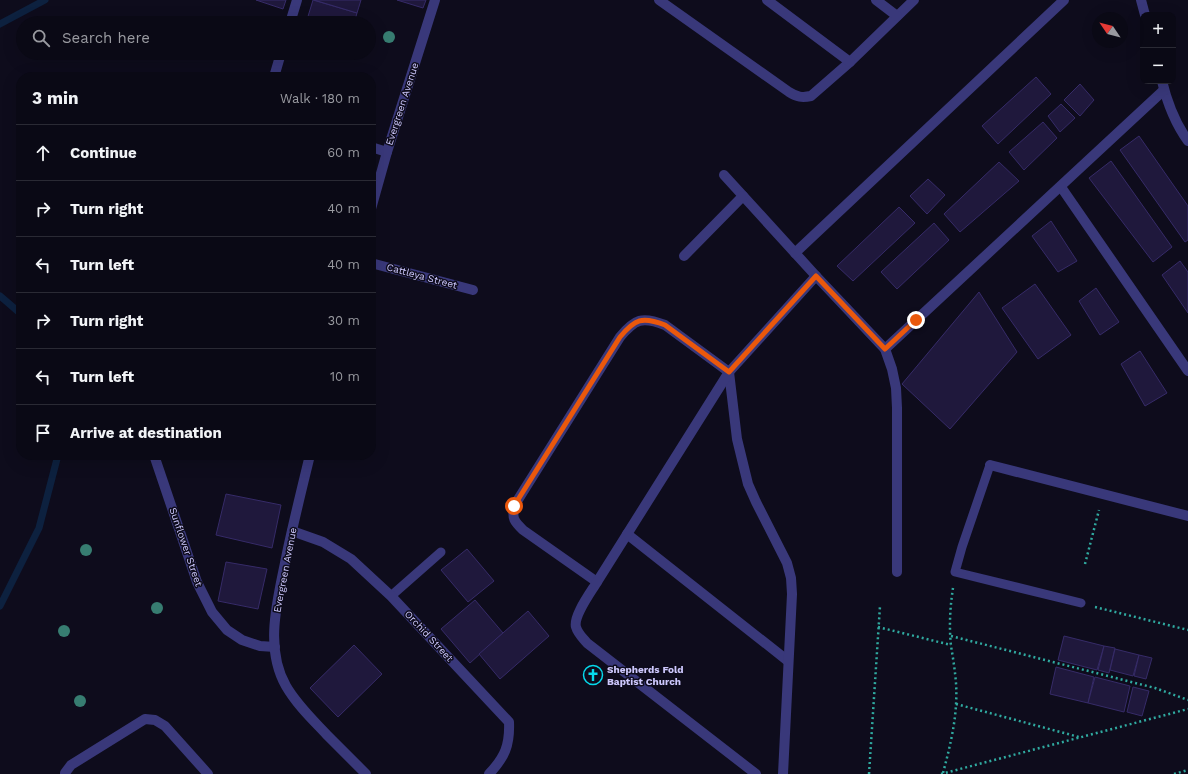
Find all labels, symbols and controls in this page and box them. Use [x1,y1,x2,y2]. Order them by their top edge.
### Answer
north arrow [1092,12,1128,48]
map controls [1140,12,1176,84]
button: + [1140,12,1176,48]
search box [16,16,376,60]
icon: search [30,27,52,49]
text: Search here [62,29,150,47]
button: − [1140,48,1176,84]
street label: Evergreen Avenue [383,61,421,147]
text: 3 min [32,88,78,108]
text: Walk · 180 m [280,91,360,106]
icon: ahead [32,142,54,164]
text: Continue [70,144,137,162]
text: 60 m [327,145,360,160]
icon: right [32,198,54,220]
text: Turn right [70,200,143,218]
text: 40 m [327,201,360,216]
icon: left [32,254,54,276]
text: Turn left [70,256,134,274]
text: 40 m [327,257,360,272]
street label: Cattleya Street [386,261,459,291]
icon: right [32,310,54,332]
route end [907,311,925,329]
text: Turn right [70,312,143,330]
text: 30 m [328,313,360,328]
icon: left [32,366,54,388]
text: Turn left [70,368,134,386]
text: 10 m [330,369,360,384]
icon: arrive [32,422,54,444]
text: Arrive at destination [70,424,222,442]
route start [505,497,523,515]
street label: Sunflower Street [167,506,205,589]
street label: Evergreen Avenue [271,526,299,613]
street label: Orchid Street [403,608,456,664]
church icon: Shepherds Fold Baptist Church [582,664,604,686]
place label: Shepherds Fold Baptist Church [607,664,684,687]

